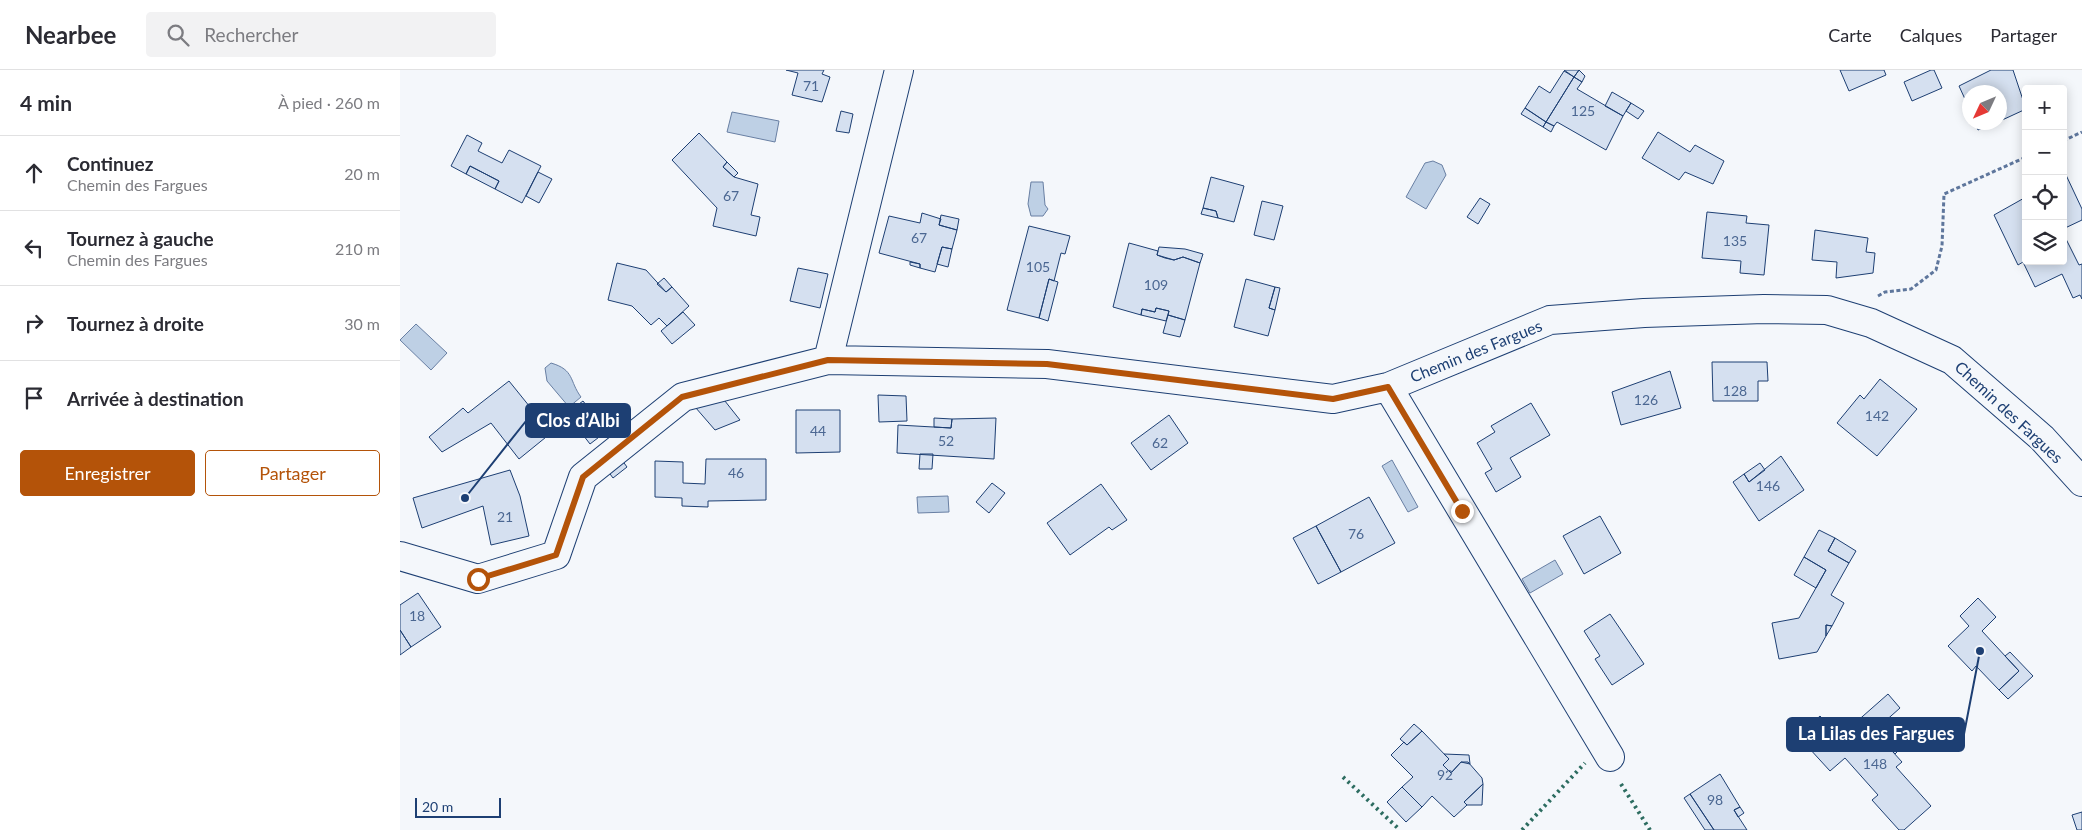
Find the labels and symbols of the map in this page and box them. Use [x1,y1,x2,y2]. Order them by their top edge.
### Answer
house number: 71 [803,77,819,94]
north arrow [1962,85,2007,130]
house number: 125 [1571,102,1595,119]
house number: 67 [723,187,739,204]
house number: 67 [911,229,927,246]
house number: 135 [1723,232,1747,249]
house number: 105 [1026,258,1050,275]
house number: 109 [1144,276,1168,293]
street label: Chemin des Fargues [1407,315,1545,386]
street label: Chemin des Fargues [1951,357,2067,467]
house number: 128 [1723,382,1747,399]
house number: 126 [1634,391,1658,408]
callout: Clos d’Albi [526,404,630,437]
house number: 142 [1865,407,1889,424]
text: Clos d’Albi [536,409,620,431]
house number: 44 [810,422,826,439]
house number: 52 [938,432,954,449]
house number: 62 [1152,434,1168,451]
house number: 46 [728,464,744,481]
house number: 146 [1756,477,1780,494]
route end [1451,500,1474,523]
house number: 21 [497,508,513,525]
house number: 76 [1348,525,1364,542]
route start [467,568,490,591]
house number: 18 [409,607,425,624]
callout: La Lilas des Fargues [1787,718,1964,751]
text: La Lilas des Fargues [1798,722,1954,744]
house number: 148 [1863,755,1887,772]
house number: 92 [1437,766,1453,783]
house number: 98 [1707,791,1723,808]
scale bar [415,795,501,818]

